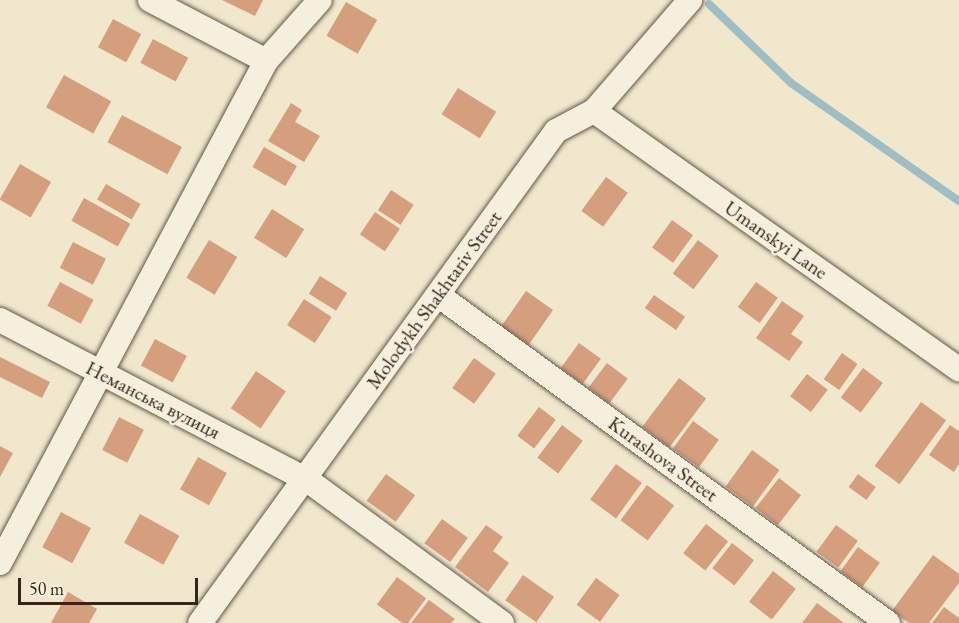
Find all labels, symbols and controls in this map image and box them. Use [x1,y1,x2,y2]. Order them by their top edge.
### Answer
street label: Umanskyi Lane [720,196,832,284]
street label: Molodykh Shakhtariv Street [361,206,507,394]
street label: Неманська вулиця [82,356,224,444]
street label: Kurashova Street [604,411,722,507]
scale bar [21,566,201,604]
text: 50 m [29,577,64,600]

